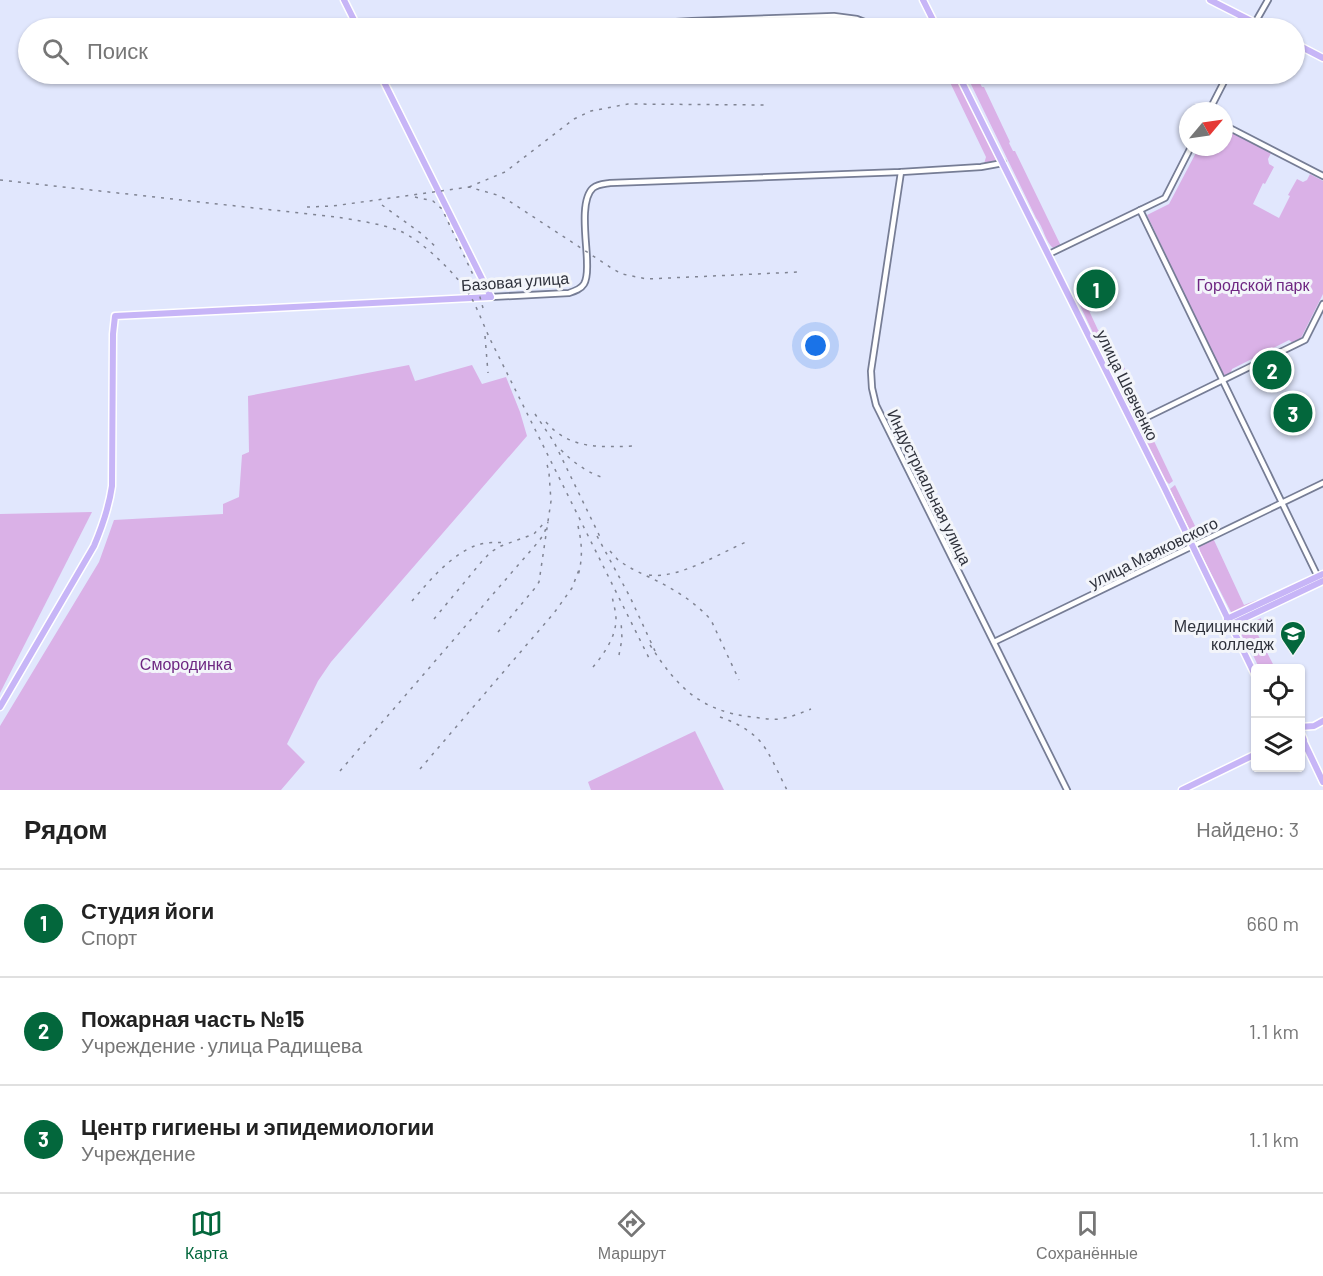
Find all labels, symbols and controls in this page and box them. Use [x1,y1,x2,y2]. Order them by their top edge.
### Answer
search box [18,18,1305,84]
icon: search [39,35,72,68]
text: Поиск [87,37,148,63]
north arrow [1179,102,1233,156]
pin: 1 [1076,266,1116,312]
street label: Базовая улица [460,268,570,294]
park label: Городской парк [1197,275,1310,294]
street label: улица Шевченко [1093,327,1163,443]
your location [801,331,830,360]
pin: 2 [1252,348,1292,392]
pin: 3 [1274,390,1312,436]
street label: Индустриальная улица [884,406,976,568]
street label: улица Маяковского [1085,512,1221,591]
place label: Медицинский колледж [1174,616,1274,653]
school or university icon: Медицинский колледж [1278,619,1308,657]
park label: Смородинка [140,654,232,673]
map controls [1251,664,1305,772]
button: locate [1251,664,1305,718]
button: layers [1251,718,1305,772]
text: Рядом [24,813,107,844]
text: Найдено: 3 [1196,817,1299,841]
text: Студия йоги [81,897,214,923]
text: 1 [40,911,47,935]
text: 660 m [1247,911,1299,935]
text: Спорт [81,925,137,949]
text: Пожарная часть №15 [81,1005,304,1031]
text: 2 [38,1019,49,1043]
text: 1.1 km [1249,1019,1299,1043]
text: Учреждение · улица Радищева [81,1033,362,1057]
text: Центр гигиены и эпидемиологии [81,1113,434,1139]
text: 3 [38,1127,49,1151]
text: 1.1 km [1249,1127,1299,1151]
text: Учреждение [81,1141,196,1165]
tab: Карта [185,1207,228,1263]
tab: Маршрут [598,1207,666,1263]
tab: Сохранённые [1036,1207,1138,1263]

